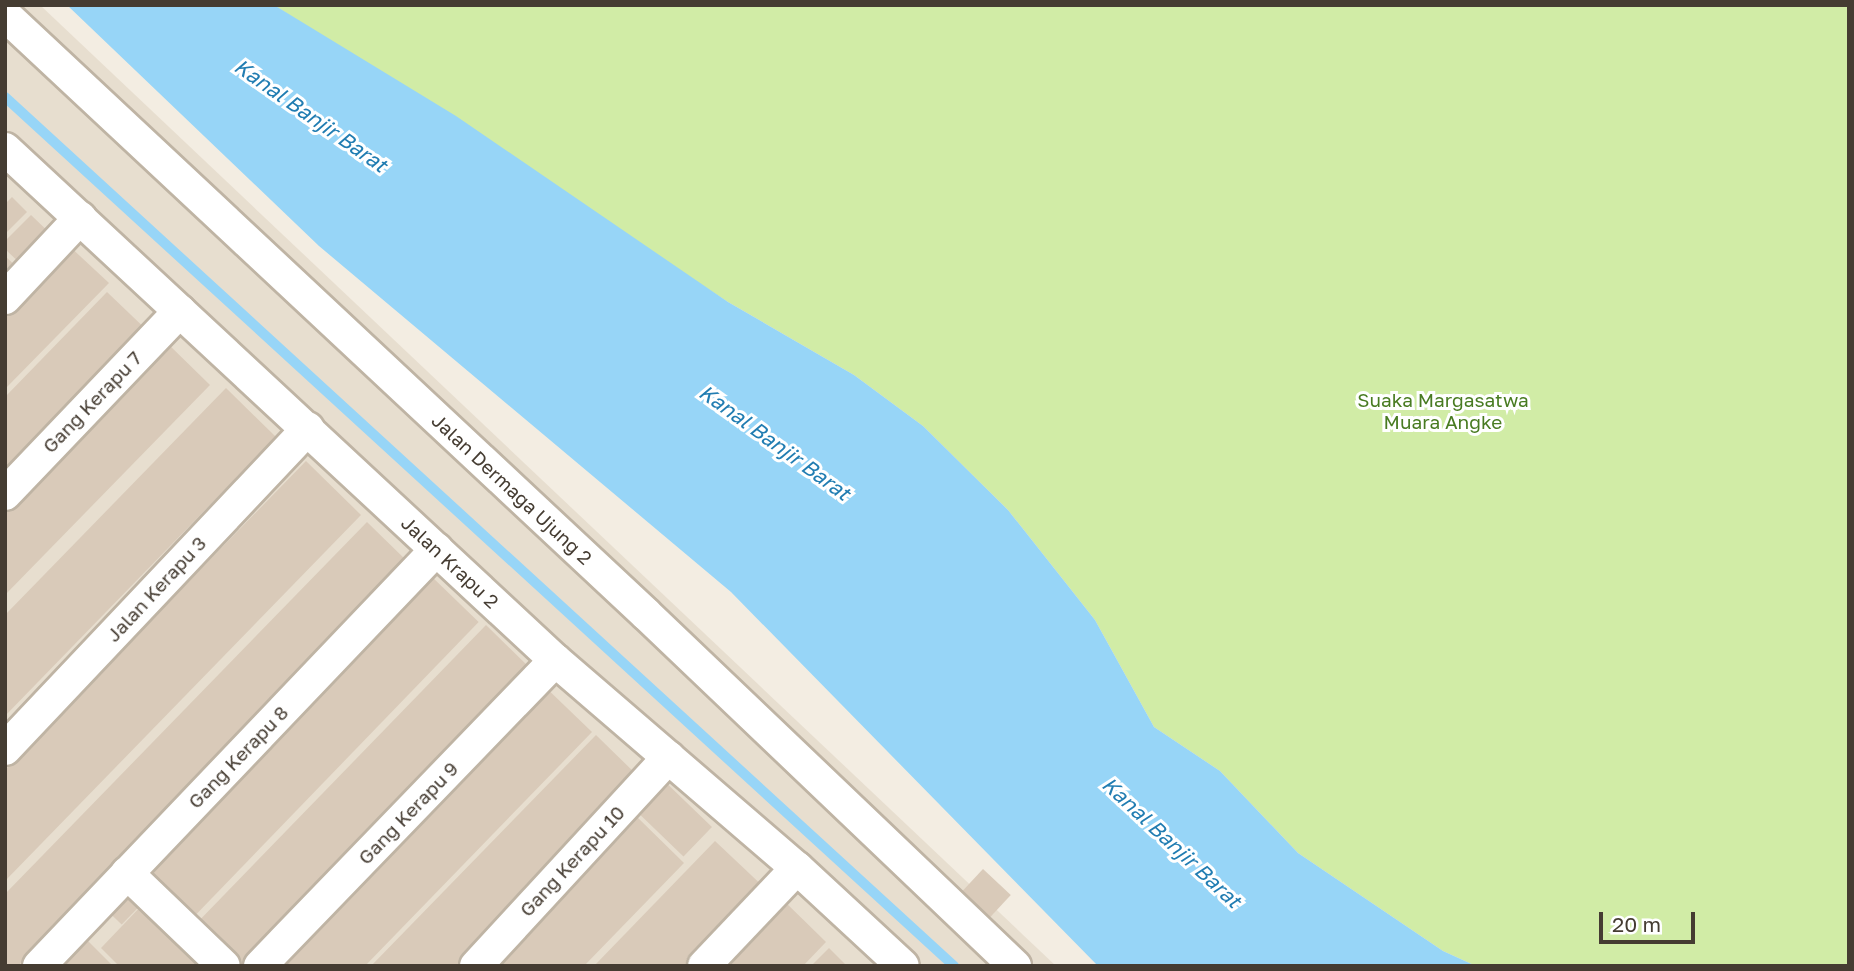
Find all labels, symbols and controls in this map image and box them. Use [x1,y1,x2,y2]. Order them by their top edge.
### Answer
water label: Kanal Banjir Barat [230,53,392,177]
street label: Gang Kerapu 7 [38,347,146,457]
water label: Kanal Banjir Barat [695,379,855,505]
park label: Suaka Margasatwa Muara Angke [1357,389,1529,433]
street label: Jalan Dermaga Ujung 2 [427,409,597,569]
street label: Jalan Krapu 2 [397,511,503,613]
street label: Jalan Kerapu 3 [102,532,210,646]
street label: Gang Kerapu 8 [183,701,293,813]
street label: Gang Kerapu 9 [353,757,463,869]
water label: Kanal Banjir Barat [1097,771,1247,913]
street label: Gang Kerapu 10 [515,801,629,921]
scale bar [1602,898,1698,942]
text: 20 m [1612,911,1661,937]

